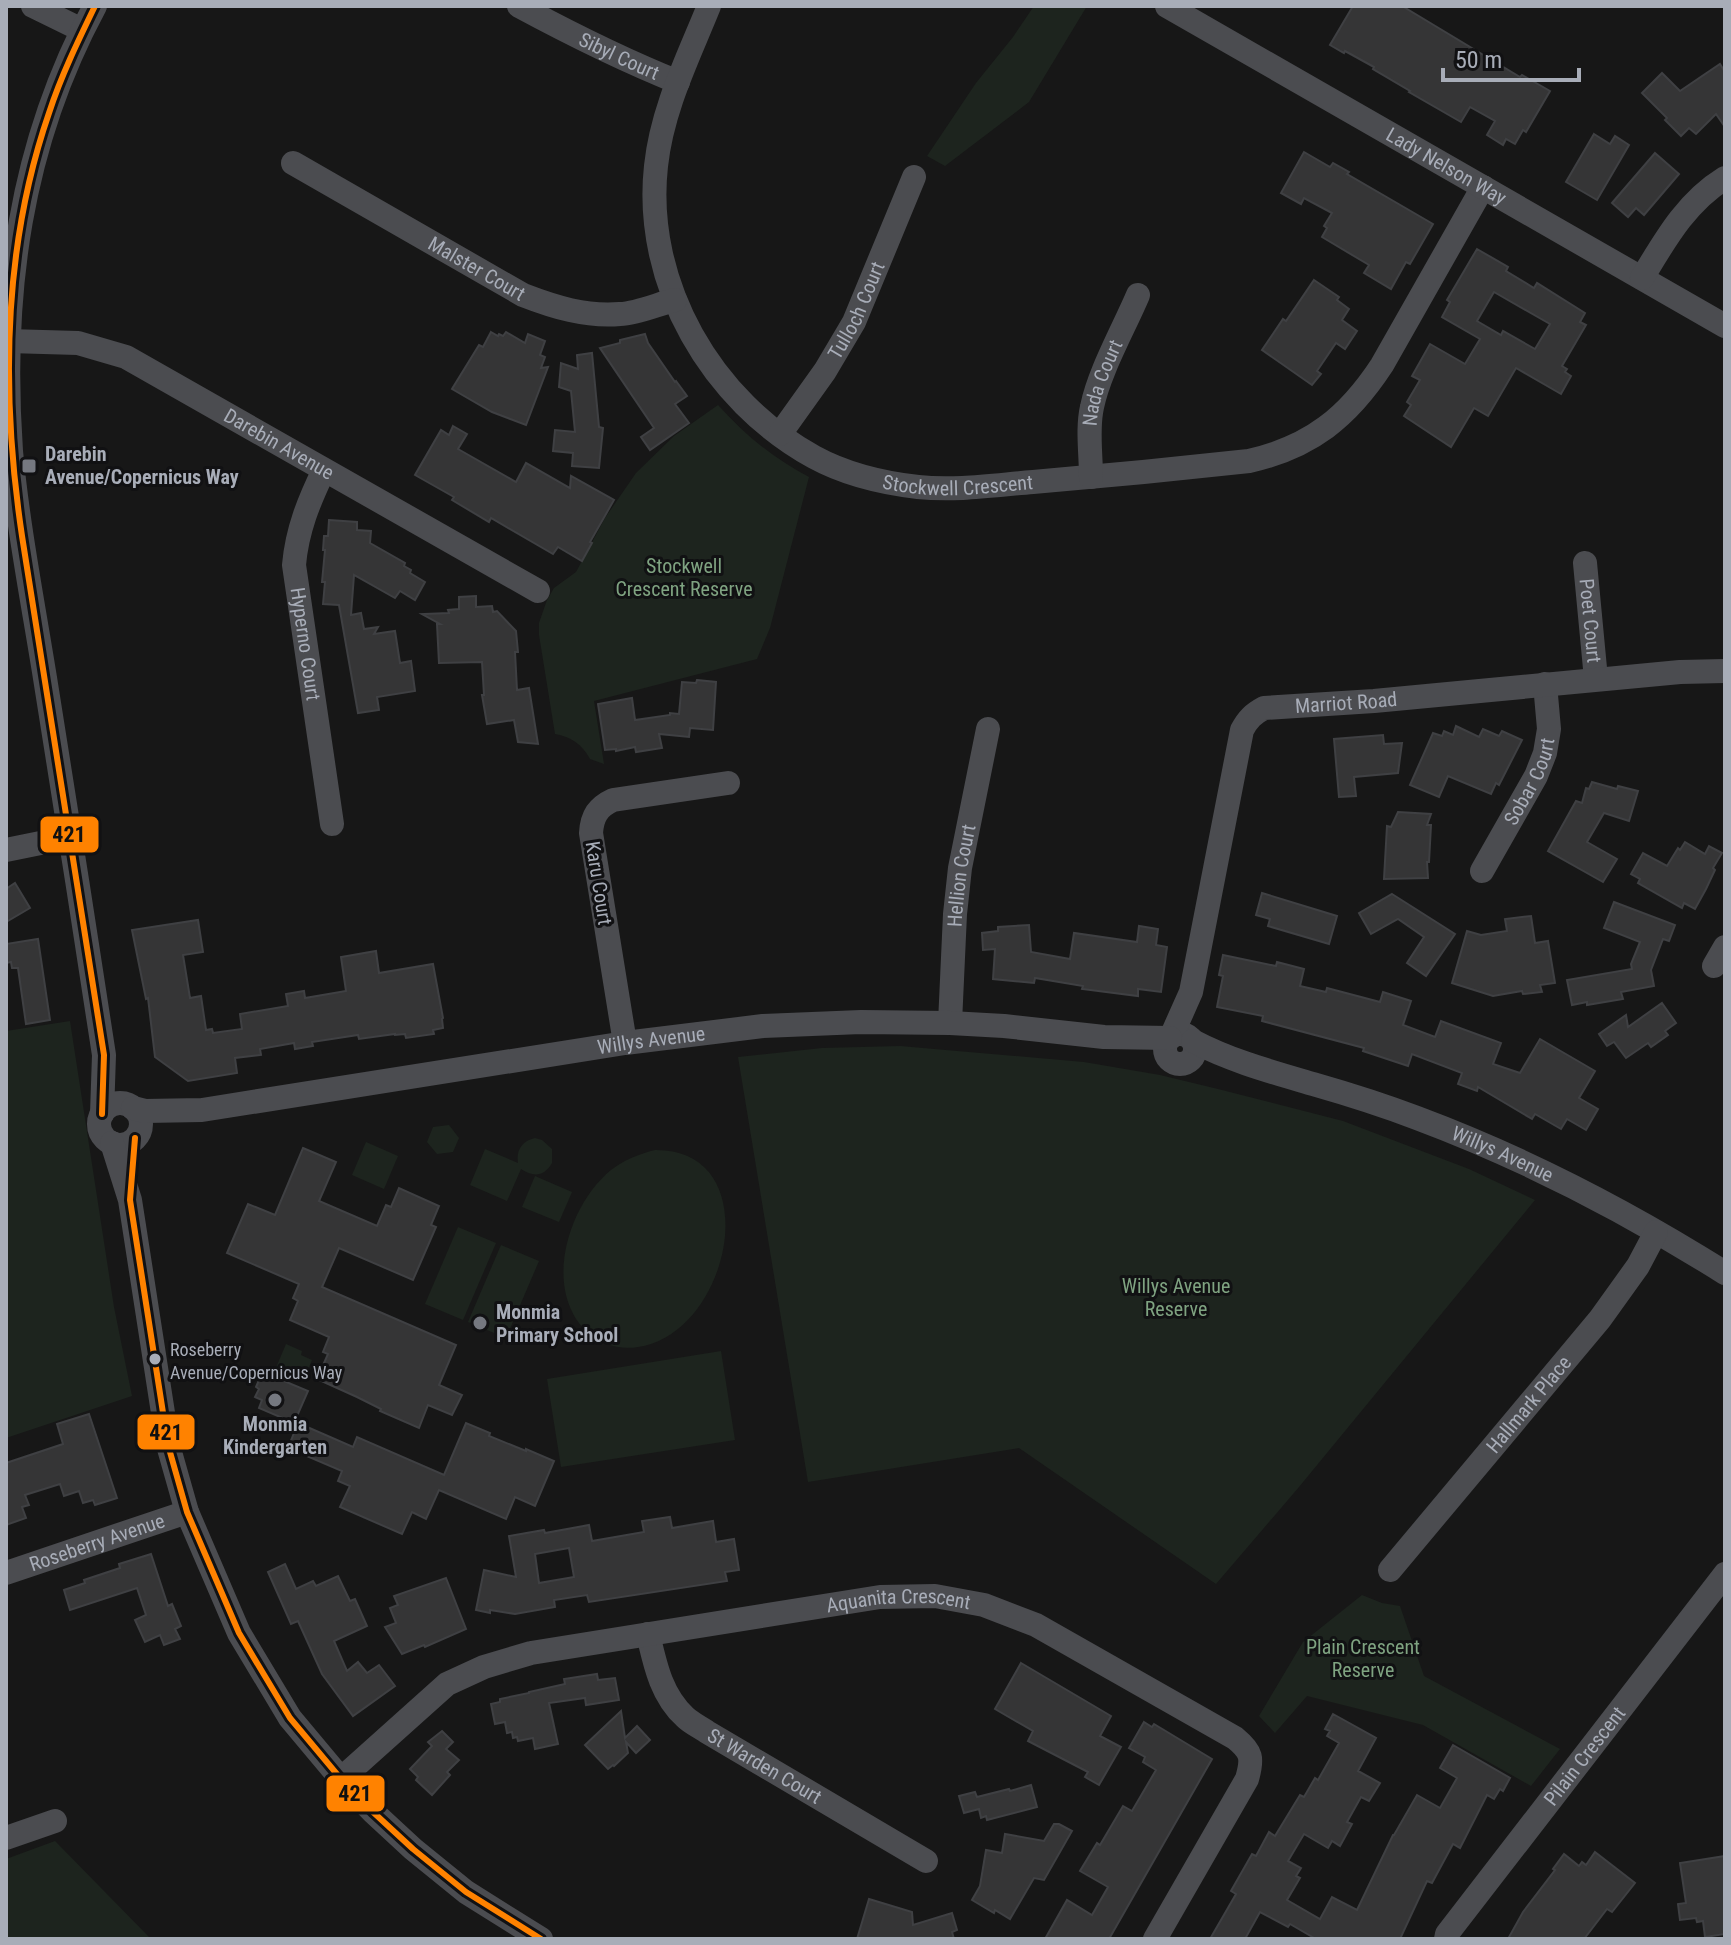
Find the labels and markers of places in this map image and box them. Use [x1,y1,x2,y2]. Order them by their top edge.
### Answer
place label: Darebin Avenue/Copernicus Way [45,442,239,489]
marker: Darebin Avenue/Copernicus Way [20,457,38,475]
place label: Monmia Primary School [496,1300,618,1347]
marker: Monmia Primary School [471,1314,489,1332]
place label: Roseberry Avenue/Copernicus Way [170,1339,343,1383]
marker: Roseberry Avenue/Copernicus Way [147,1351,163,1367]
marker: Monmia Kindergarten [266,1391,284,1409]
place label: Monmia Kindergarten [223,1412,327,1459]

